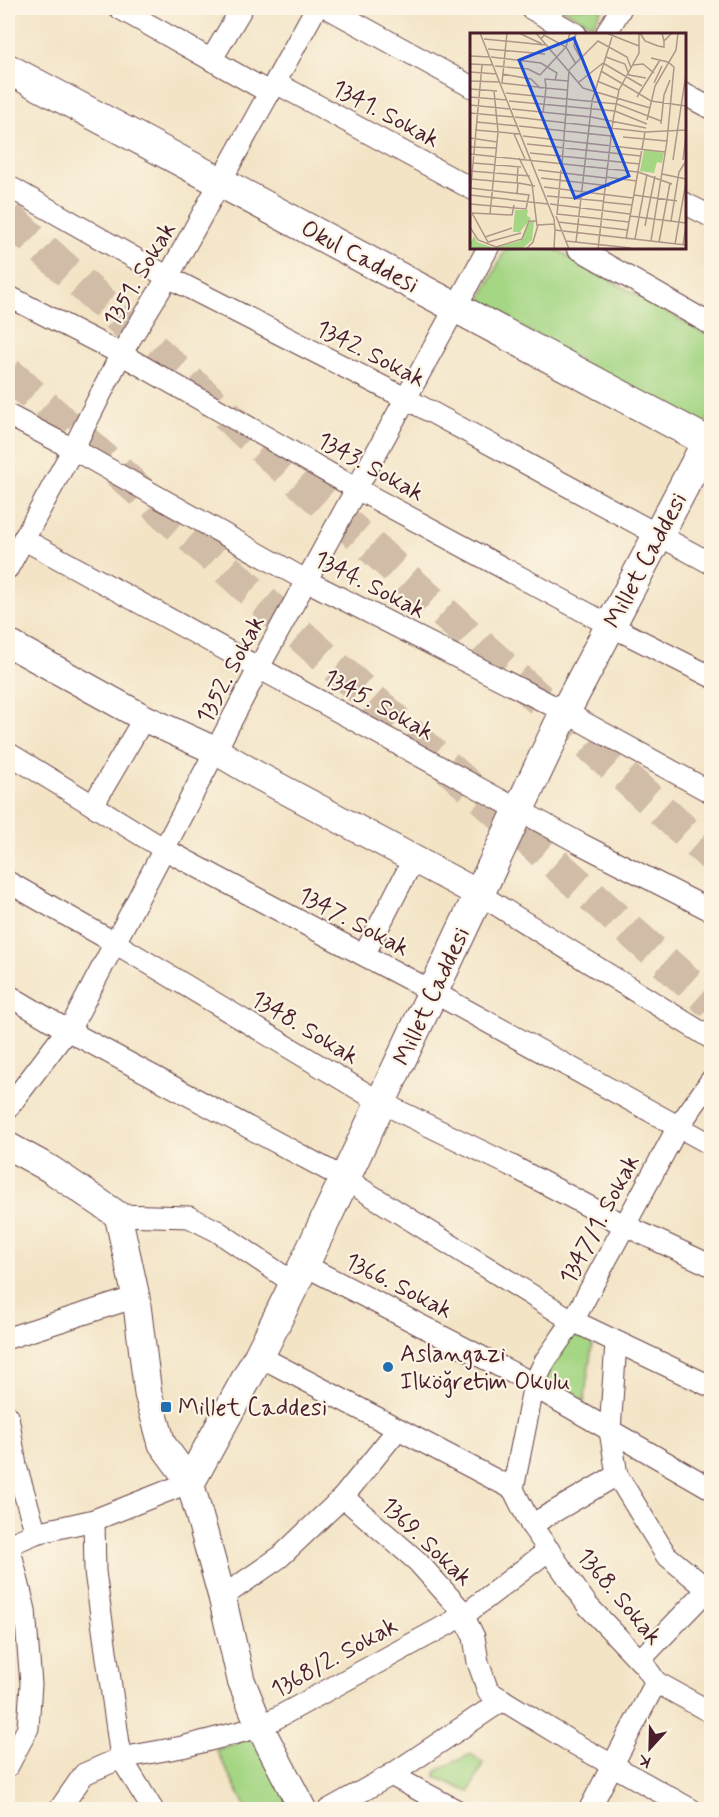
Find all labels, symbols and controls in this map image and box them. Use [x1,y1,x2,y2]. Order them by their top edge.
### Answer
inset map [470,33,686,249]
street label: 1341. Sokak [326,73,445,156]
street label: Okul Caddesi [295,213,423,301]
street label: 1351. Sokak [97,217,184,333]
street label: 1342. Sokak [310,314,430,395]
street label: 1343. Sokak [311,425,429,510]
street label: Millet Caddesi [598,488,695,634]
street label: 1344. Sokak [308,544,430,627]
street label: 1352. Sokak [190,610,273,729]
street label: 1345. Sokak [318,662,439,748]
street label: 1347. Sokak [292,880,414,965]
street label: Millet Caddesi [387,922,478,1071]
street label: 1348. Sokak [244,984,364,1073]
street label: 1347/1. Sokak [553,1149,648,1290]
street label: 1366. Sokak [339,1246,457,1327]
place label: Aslangazi Ilköğretim Okulu [400,1339,570,1398]
marker: Aslangazi Ilköğretim Okulu [381,1360,395,1374]
place label: Millet Caddesi [178,1393,327,1424]
marker: Millet Caddesi [159,1400,173,1414]
street label: 1369. Sokak [373,1491,479,1594]
street label: 1368. Sokak [569,1542,669,1652]
street label: 1368/2. Sokak [266,1611,404,1706]
north arrow [620,1718,680,1778]
text: K [635,1748,654,1772]

